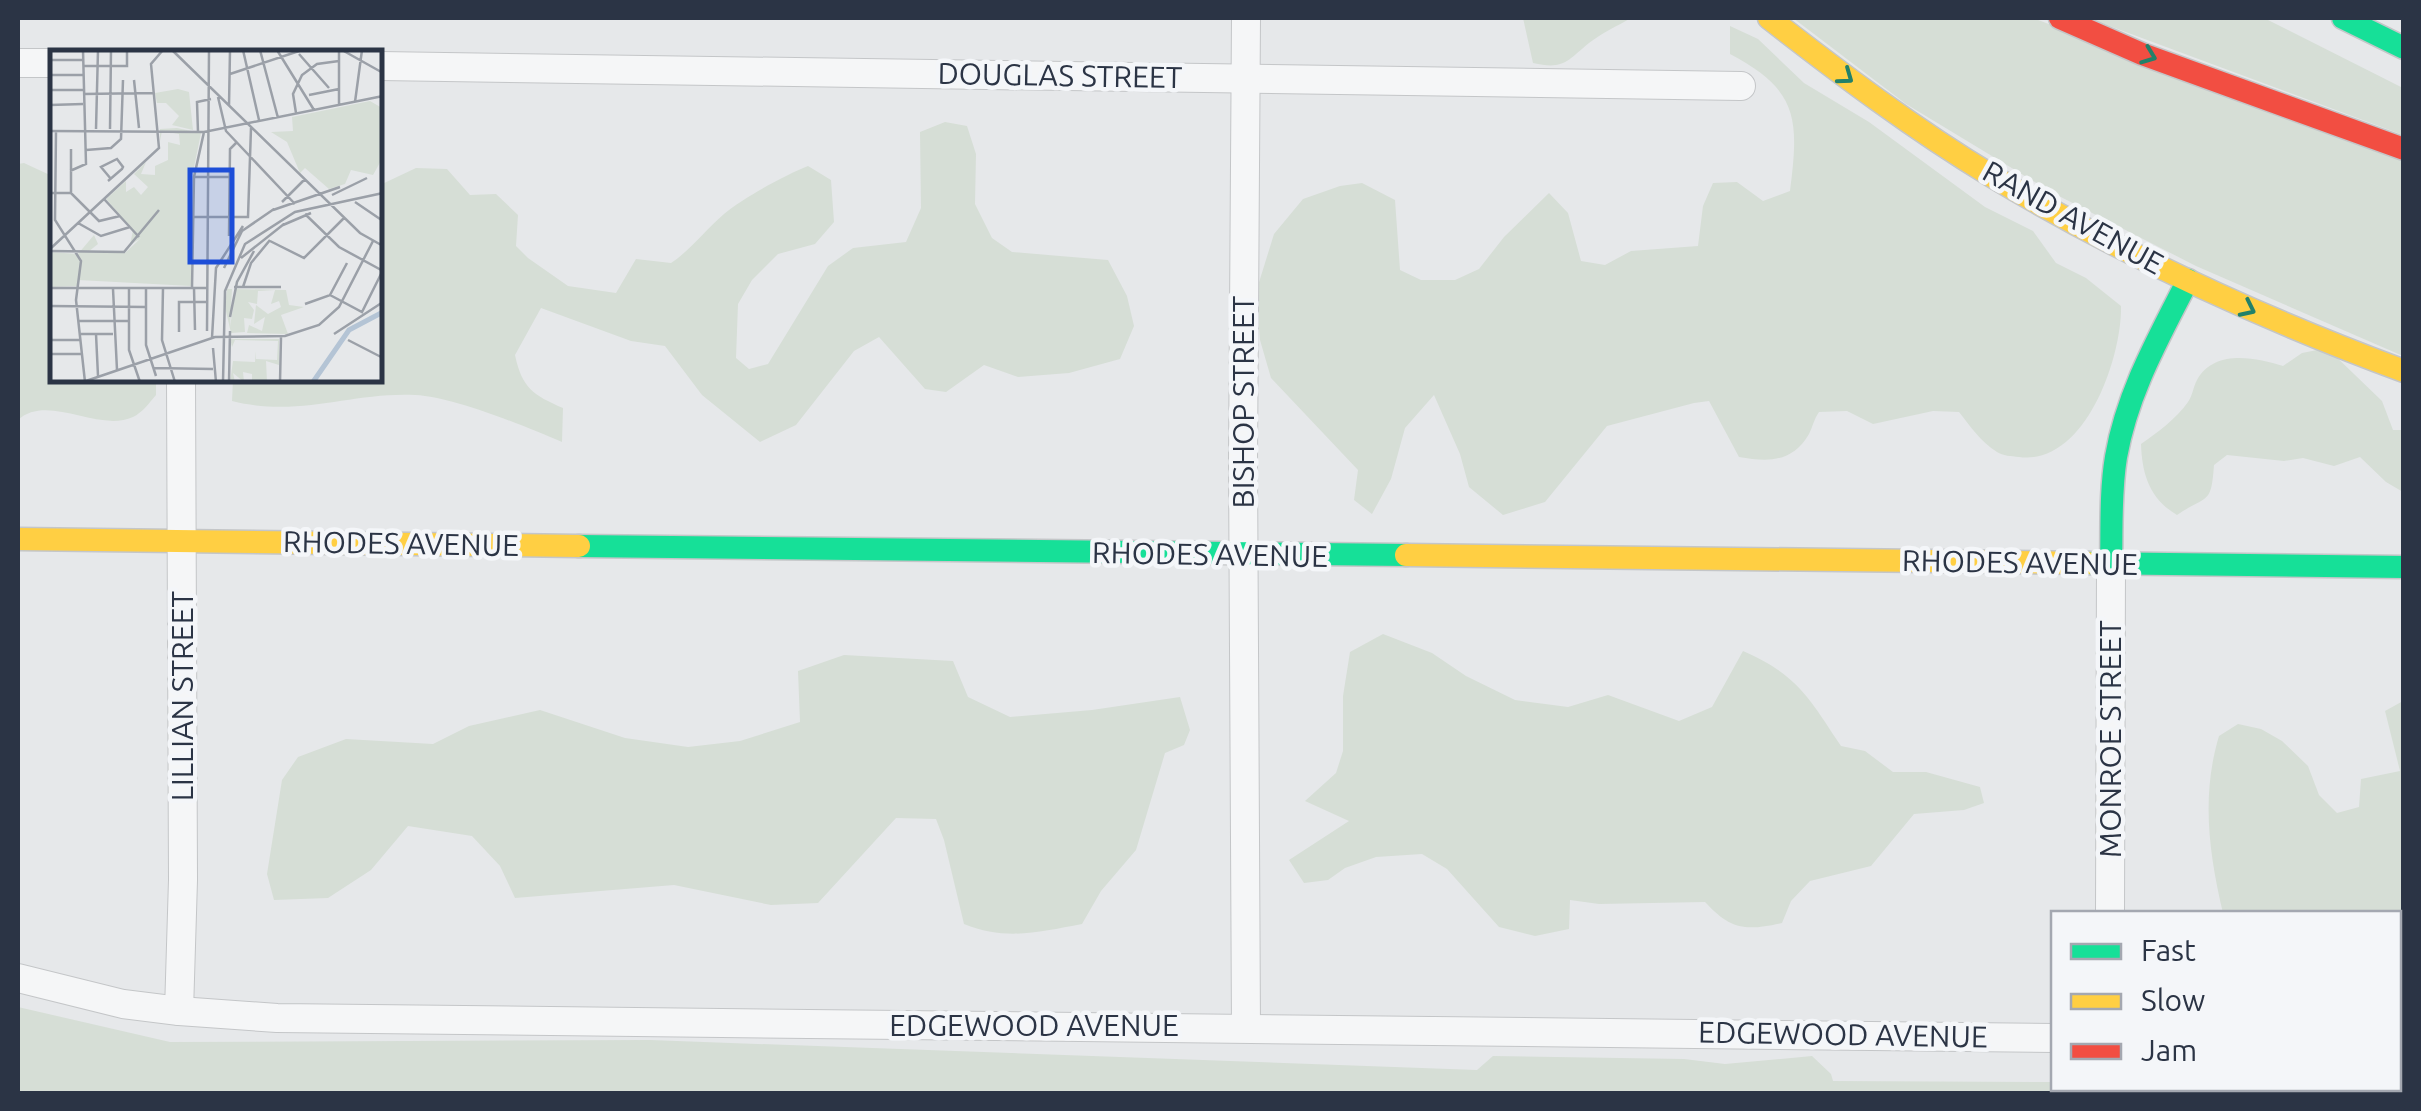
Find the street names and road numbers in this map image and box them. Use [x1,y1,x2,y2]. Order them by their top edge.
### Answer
street label: DOUGLAS STREET [937,56,1183,94]
street label: RAND AVENUE [1977,154,2170,281]
street label: BISHOP STREET [1226,295,1260,508]
street label: RHODES AVENUE [283,524,519,562]
street label: RHODES AVENUE [1092,535,1328,573]
street label: RHODES AVENUE [1902,543,2138,581]
street label: LILLIAN STREET [165,591,199,801]
street label: MONROE STREET [2093,620,2127,858]
street label: EDGEWOOD AVENUE [889,1008,1179,1042]
street label: EDGEWOOD AVENUE [1698,1014,1988,1054]

